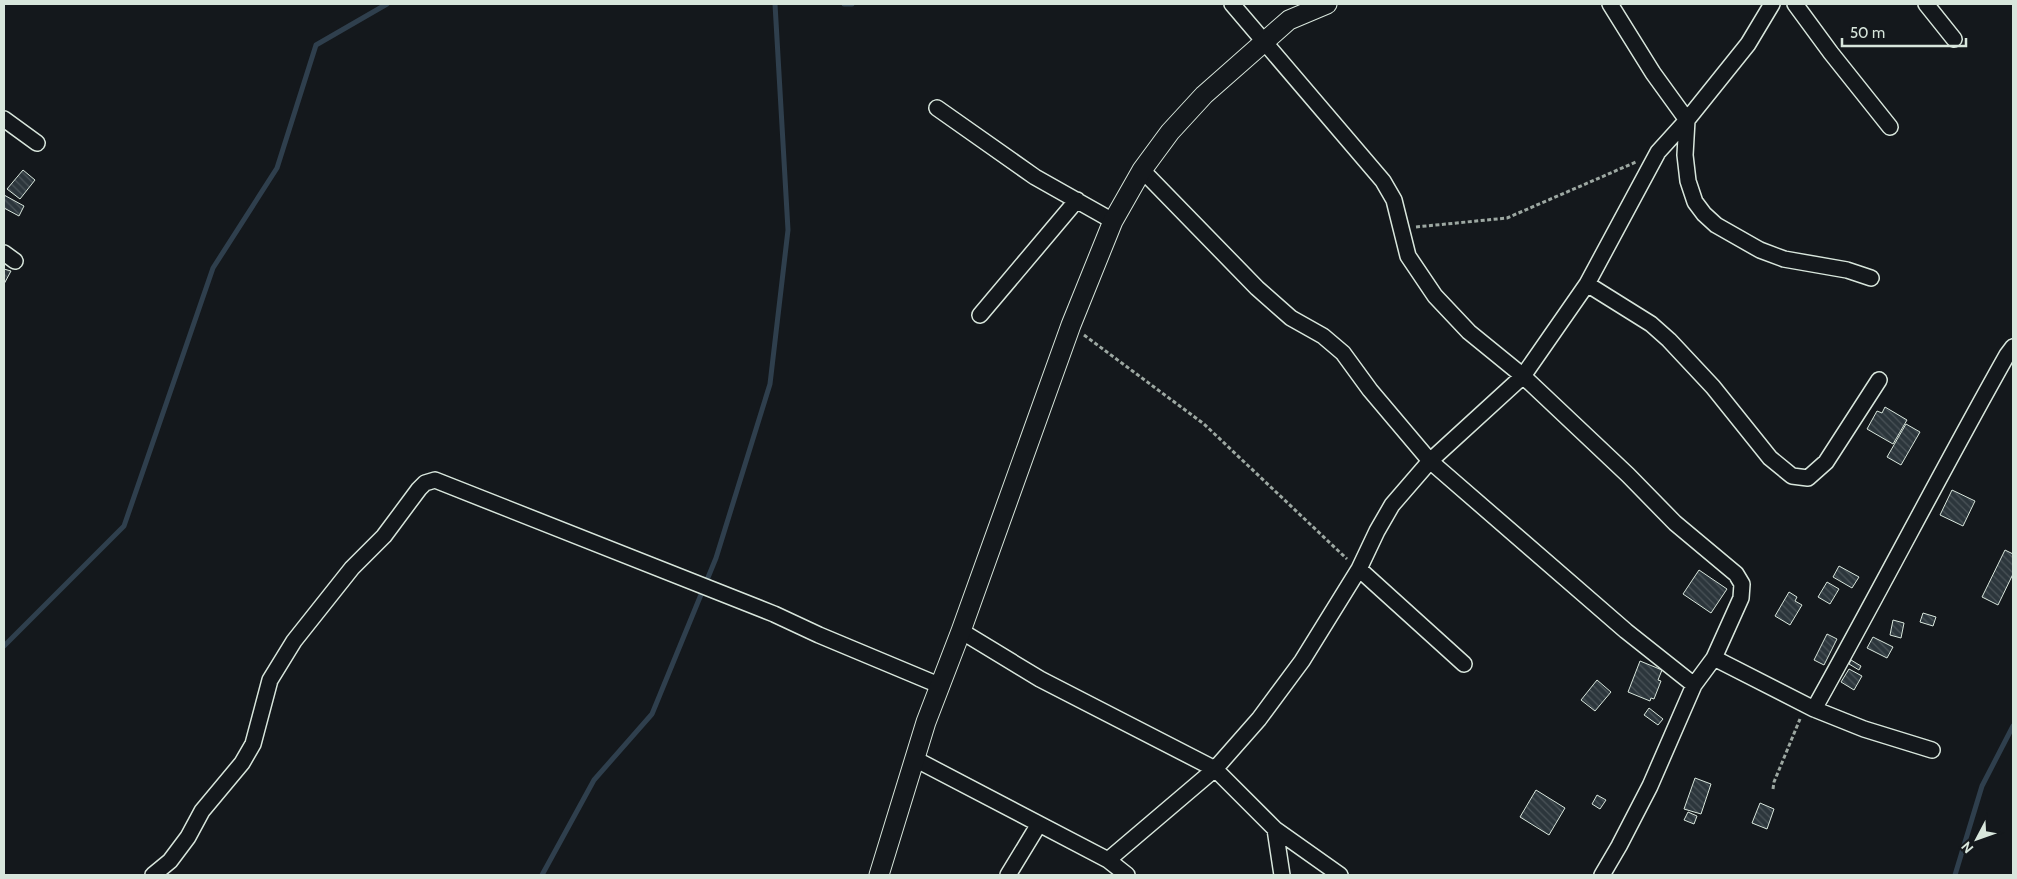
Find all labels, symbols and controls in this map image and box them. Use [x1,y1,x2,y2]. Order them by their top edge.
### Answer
scale bar [1842,15,1966,47]
text: 50 m [1850,24,1885,42]
north arrow [1952,814,2002,864]
text: N [1957,838,1977,857]

